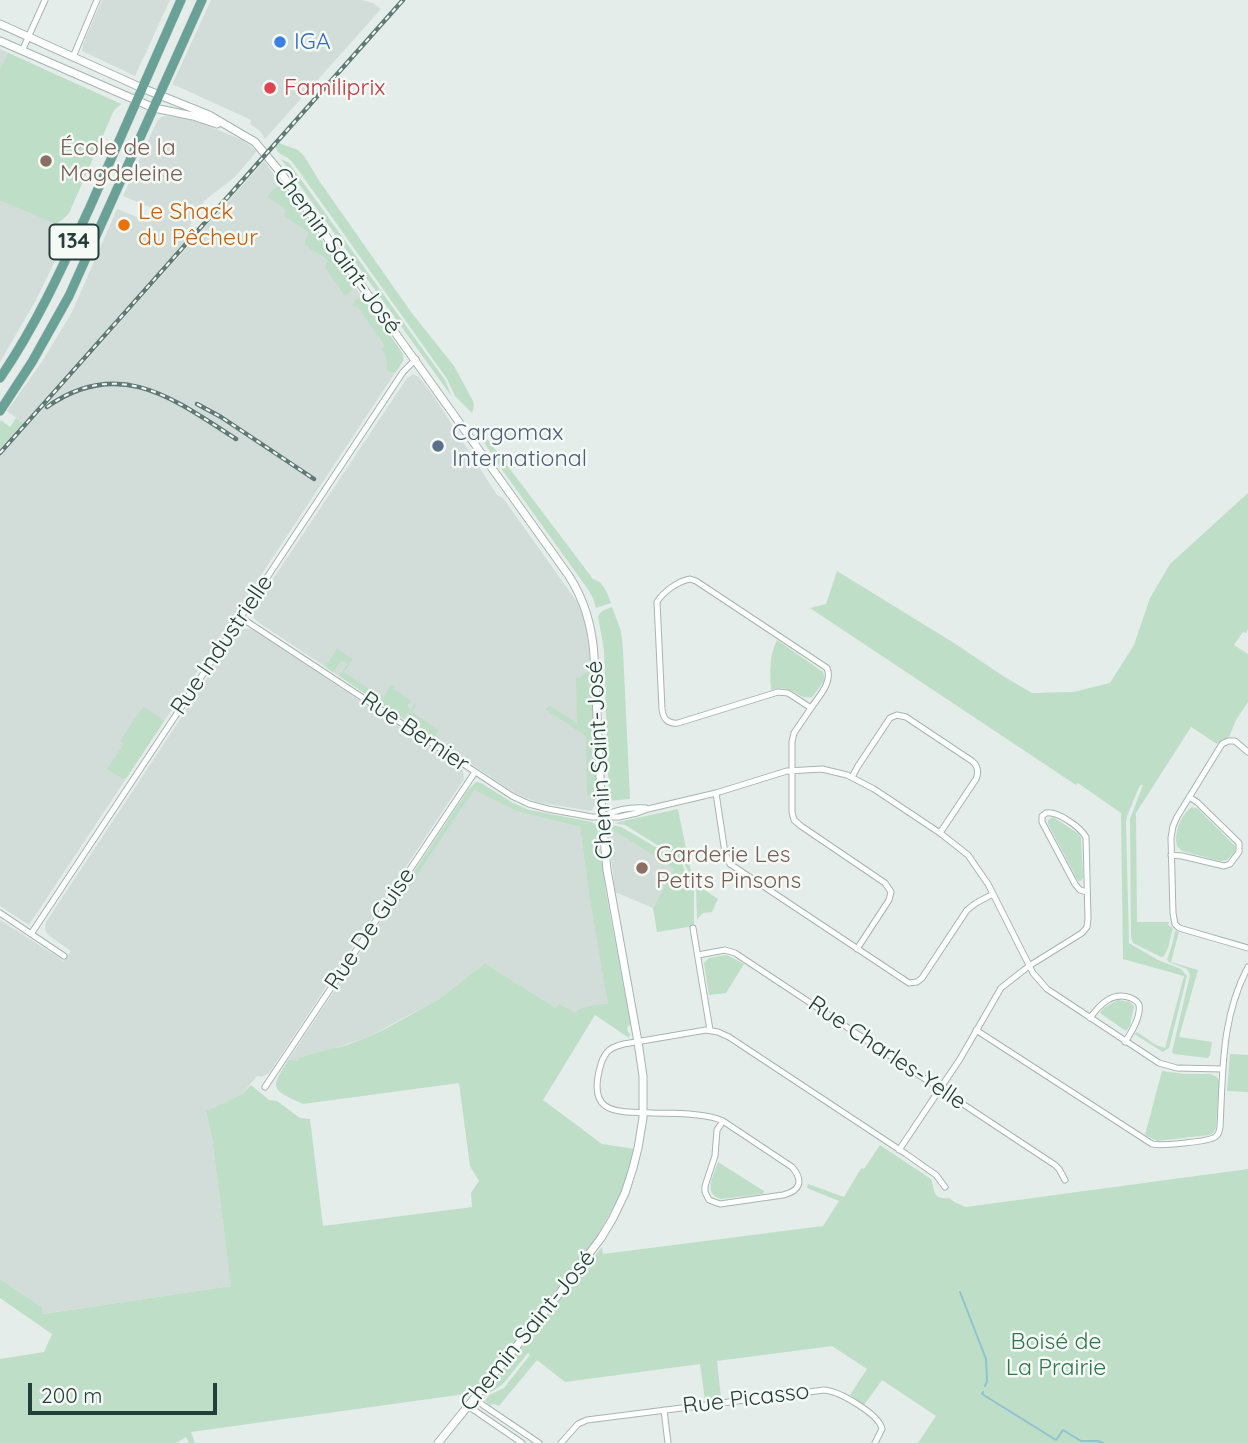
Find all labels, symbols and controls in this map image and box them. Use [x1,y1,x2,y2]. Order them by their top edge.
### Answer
place label: IGA [294,28,331,56]
marker: IGA [272,34,288,50]
place label: Familiprix [284,74,385,102]
marker: Familiprix [262,80,278,96]
place label: École de la Magdeleine [60,134,183,188]
marker: École de la Magdeleine [38,153,54,169]
street label: Chemin Saint-José [267,162,407,340]
place label: Le Shack du Pêcheur [138,198,258,252]
marker: Le Shack du Pêcheur [116,217,132,233]
road number: 134 [50,224,98,260]
place label: Cargomax International [452,419,587,473]
marker: Cargomax International [430,438,446,454]
street label: Rue Industrielle [165,570,279,720]
street label: Chemin Saint-José [581,660,619,860]
street label: Rue Bernier [356,686,474,778]
place label: Garderie Les Petits Pinsons [656,841,801,895]
marker: Garderie Les Petits Pinsons [634,860,650,876]
street label: Rue De Guise [319,863,421,995]
street label: Rue Charles-Yelle [803,990,971,1116]
street label: Chemin Saint-José [455,1245,601,1417]
park label: Boisé de La Prairie [1006,1328,1106,1382]
scale bar [32,1370,220,1414]
street label: Rue Picasso [681,1378,811,1420]
text: 200 m [41,1382,103,1408]

